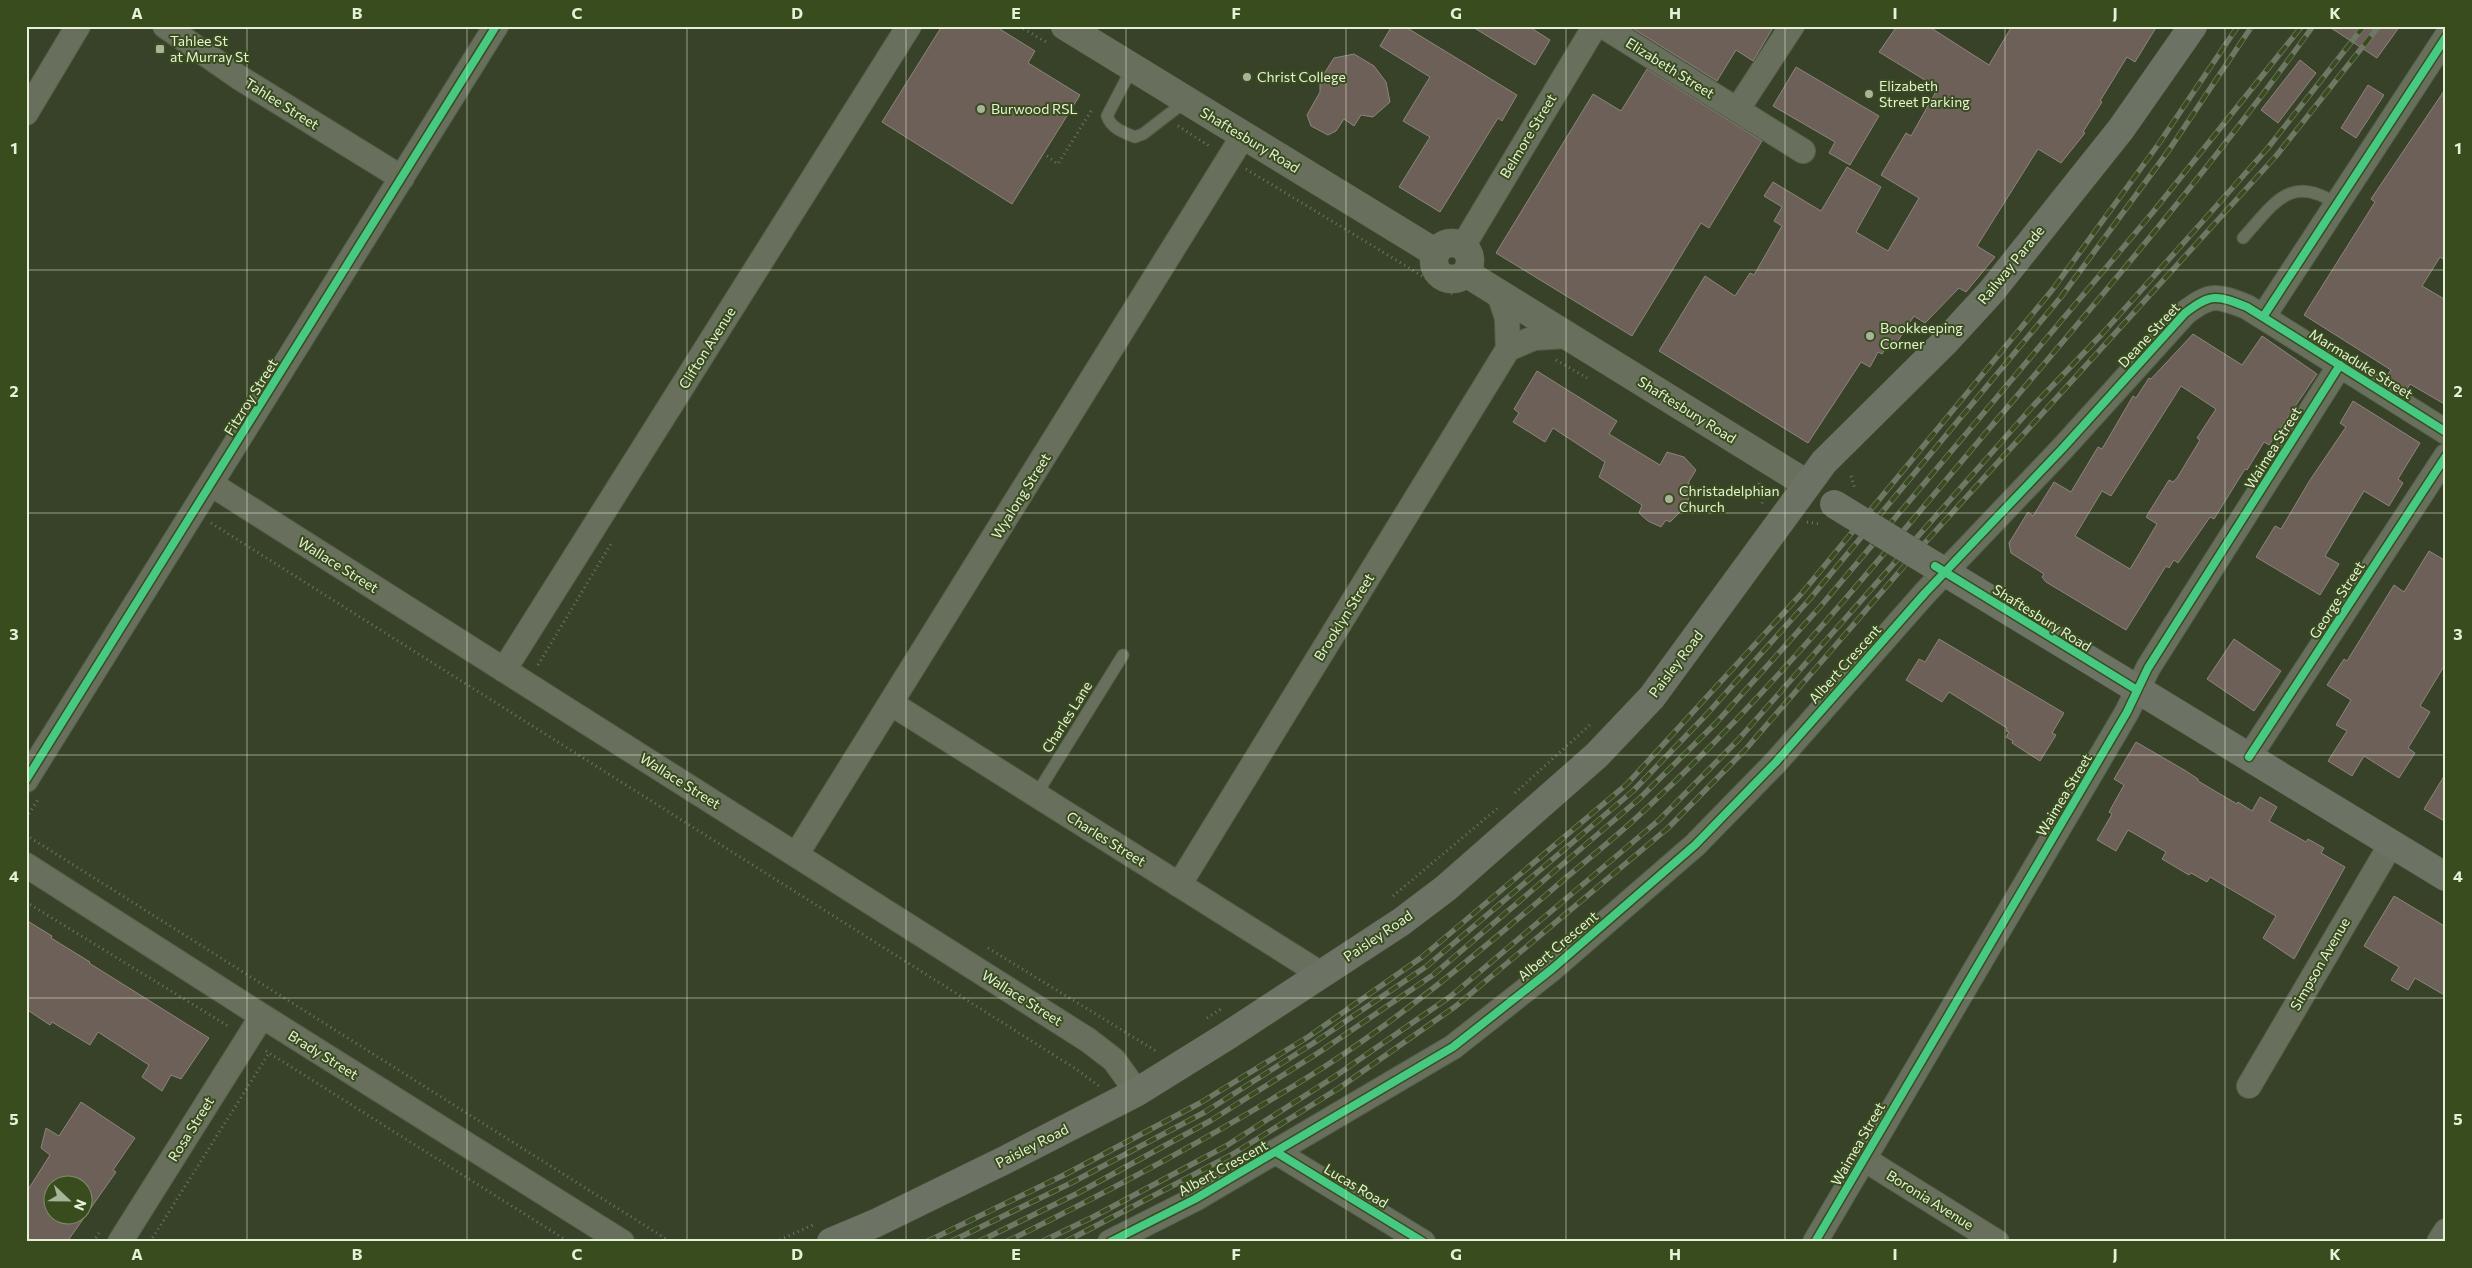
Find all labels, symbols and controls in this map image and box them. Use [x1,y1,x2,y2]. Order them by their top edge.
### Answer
text: A [131,3,143,22]
text: B [352,3,363,22]
text: C [572,3,583,22]
text: D [791,3,803,22]
text: E [1011,3,1021,22]
text: F [1231,3,1241,22]
text: G [1450,3,1462,22]
text: H [1669,3,1681,22]
text: I [1892,3,1898,22]
text: J [2112,3,2118,22]
text: K [2329,3,2341,22]
place label: Tahlee St at Murray St [170,32,249,65]
street label: Elizabeth Street [1623,34,1718,102]
marker: Tahlee St at Murray St [154,43,166,55]
place label: Christ College [1257,68,1346,85]
marker: Christ College [1241,71,1253,83]
street label: Tahlee Street [242,74,322,133]
place label: Elizabeth Street Parking [1879,77,1970,110]
marker: Elizabeth Street Parking [1863,88,1875,100]
street label: Belmore Street [1496,90,1560,181]
place label: Burwood RSL [991,100,1078,117]
marker: Burwood RSL [975,103,987,115]
street label: Shaftesbury Road [1198,103,1303,176]
text: 1 [10,138,18,157]
text: 1 [2454,138,2462,157]
street label: Railway Parade [1974,222,2048,307]
street label: Deane Street [2114,298,2183,371]
street label: Clifton Avenue [675,304,739,392]
place label: Bookkeeping Corner [1880,319,1963,352]
street label: Marmaduke Street [2307,325,2416,402]
marker: Bookkeeping Corner [1864,330,1876,342]
street label: Fitzroy Street [220,355,281,438]
street label: Shaftesbury Road [1635,372,1740,447]
text: 2 [9,381,19,400]
text: 2 [2453,381,2463,400]
street label: Waimea Street [2241,403,2305,492]
street label: Wyalong Street [987,449,1054,542]
place label: Christadelphian Church [1679,482,1779,515]
marker: Christadelphian Church [1663,493,1675,505]
street label: Wallace Street [295,533,382,596]
street label: George Street [2305,558,2368,642]
street label: Brooklyn Street [1310,570,1377,664]
street label: Shaftesbury Road [1990,580,2095,655]
street label: Albert Crescent [1805,621,1884,706]
text: 3 [9,624,19,643]
text: 3 [2453,624,2463,643]
street label: Paisley Road [1645,627,1706,701]
street label: Charles Lane [1038,678,1095,756]
street label: Wallace Street [637,749,724,812]
street label: Waimea Street [2032,750,2095,839]
street label: Charles Street [1064,807,1149,870]
text: 4 [9,866,19,885]
text: 4 [2453,866,2463,885]
street label: Paisley Road [1340,906,1415,965]
street label: Albert Crescent [1514,907,1602,984]
street label: Simpson Avenue [2286,914,2353,1013]
street label: Wallace Street [979,966,1066,1029]
street label: Brady Street [285,1026,362,1083]
street label: Rosa Street [164,1093,217,1164]
street label: Waimea Street [1827,1099,1888,1189]
text: 5 [9,1109,19,1128]
text: 5 [2453,1109,2463,1128]
street label: Paisley Road [993,1120,1071,1171]
street label: Albert Crescent [1175,1136,1271,1199]
street label: Lucas Road [1321,1160,1391,1211]
street label: Boronia Avenue [1884,1166,1977,1233]
north arrow [42,1176,92,1226]
text: N [71,1197,90,1213]
text: A [131,1244,143,1263]
text: B [352,1244,363,1263]
text: C [572,1244,583,1263]
text: D [791,1244,803,1263]
text: E [1011,1244,1021,1263]
text: F [1231,1244,1241,1263]
text: G [1450,1244,1462,1263]
text: H [1669,1244,1681,1263]
text: I [1892,1244,1898,1263]
text: J [2112,1244,2118,1263]
text: K [2329,1244,2341,1263]

